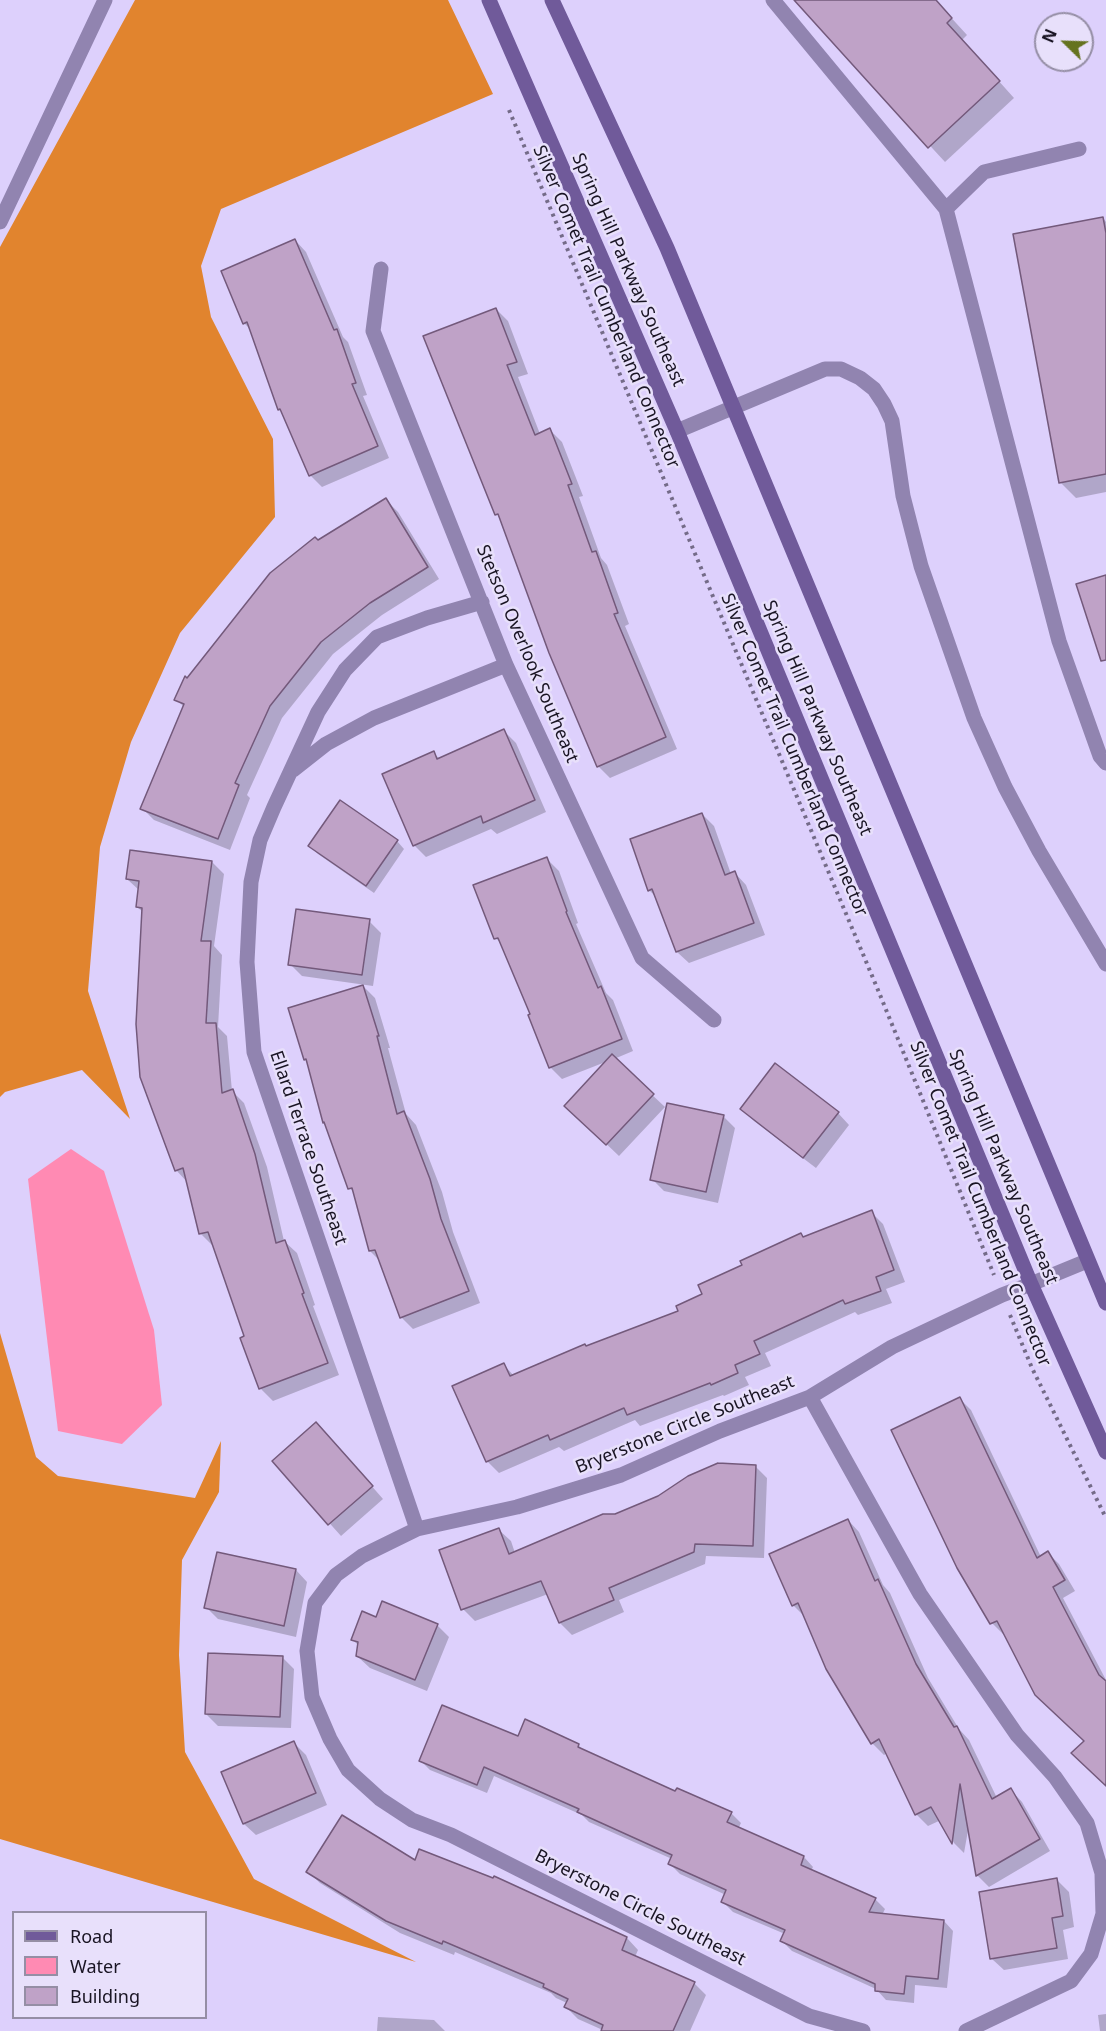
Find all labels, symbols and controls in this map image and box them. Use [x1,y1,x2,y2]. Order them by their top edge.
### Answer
north arrow [1034,12,1094,72]
text: N [1037,25,1062,46]
street label: Silver Comet Trail Cumberland Connector [528,142,684,472]
street label: Spring Hill Parkway Southeast [567,150,689,390]
street label: Stetson Overlook Southeast [471,542,583,766]
street label: Silver Comet Trail Cumberland Connector [716,590,872,920]
street label: Spring Hill Parkway Southeast [758,597,876,839]
street label: Silver Comet Trail Cumberland Connector [905,1038,1055,1370]
street label: Spring Hill Parkway Southeast [944,1046,1062,1288]
street label: Ellard Terrace Southeast [265,1048,351,1248]
street label: Bryerstone Circle Southeast [572,1371,798,1479]
street label: Bryerstone Circle Southeast [531,1845,749,1971]
legend [12,1911,207,2019]
text: Road [70,1924,113,1948]
text: Water [70,1954,121,1978]
text: Building [70,1984,140,2008]

